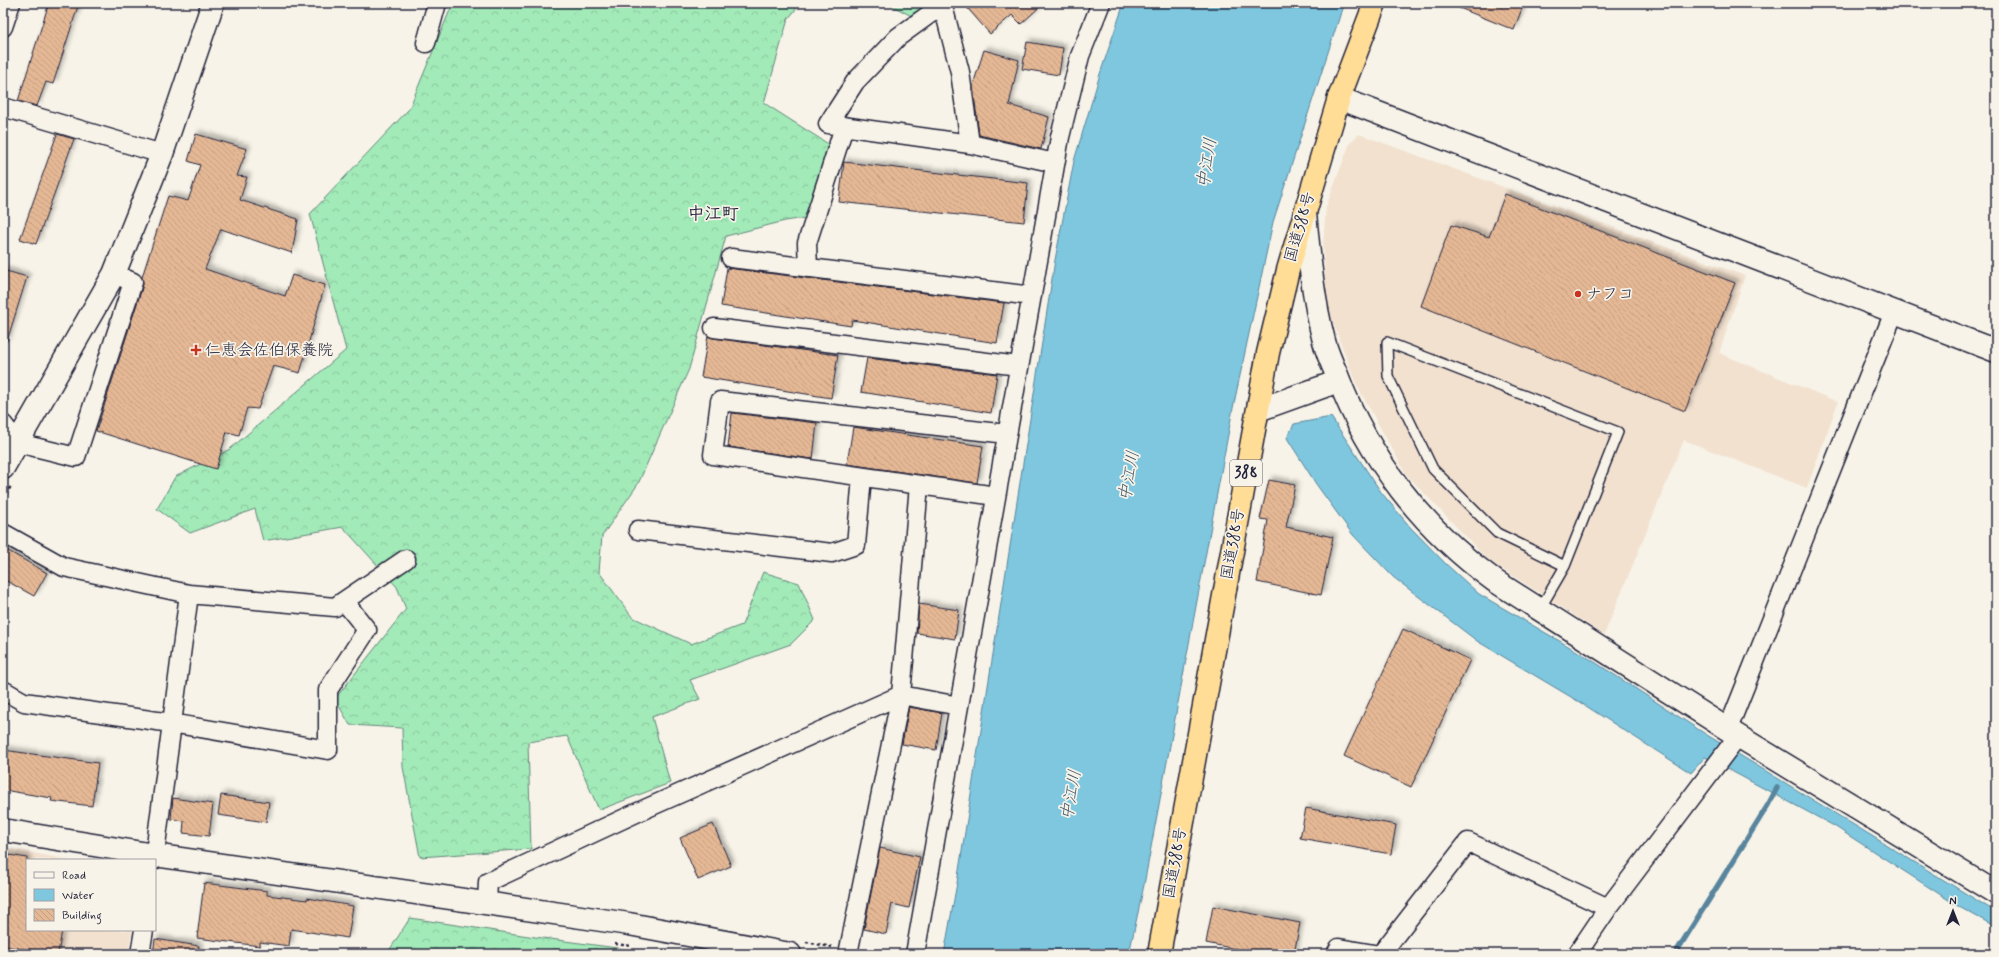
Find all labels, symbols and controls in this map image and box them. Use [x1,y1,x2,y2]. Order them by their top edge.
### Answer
water label: 中江川 [1192,136,1222,190]
street label: 国道388号 [1280,189,1320,265]
district label: 中江町 [688,203,739,225]
place label: ナフコ [1586,284,1634,305]
marker: ナフコ [1573,289,1583,299]
place label: 仁恵会佐伯保養院 [205,340,333,361]
marker: 仁恵会佐伯保養院 [190,344,202,356]
water label: 中江川 [1114,449,1144,503]
road number: 388 [1230,460,1262,486]
street label: 国道388号 [1216,506,1250,582]
water label: 中江川 [1056,768,1086,822]
street label: 国道388号 [1158,825,1192,901]
legend [26,859,156,931]
text: Road [62,868,86,884]
text: Water [62,888,94,904]
north arrow [1933,891,1973,931]
text: N [1949,895,1957,909]
text: Building [62,908,102,925]

